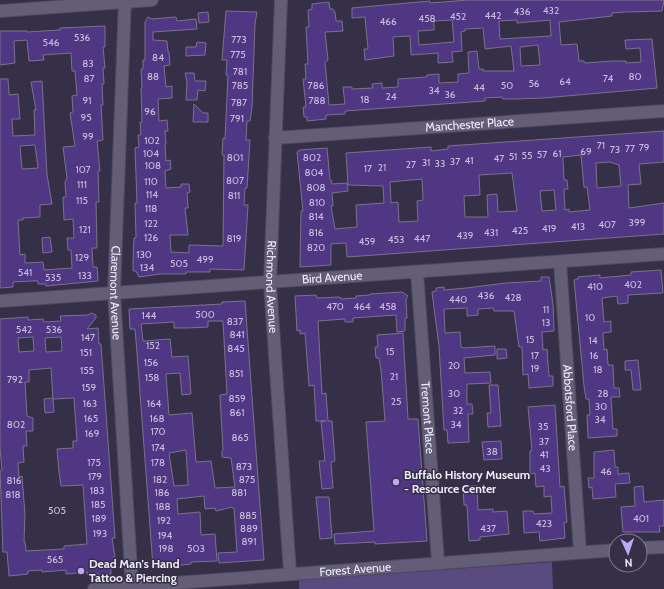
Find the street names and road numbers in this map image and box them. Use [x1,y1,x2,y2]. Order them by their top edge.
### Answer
street label: Manchester Place [425,113,514,135]
street label: Richmond Avenue [263,240,281,334]
street label: Claremont Avenue [107,245,125,340]
street label: Bird Avenue [301,267,363,287]
street label: Abbotsford Place [560,364,581,451]
street label: Tremont Place [418,381,438,454]
street label: Forest Avenue [319,559,392,579]

